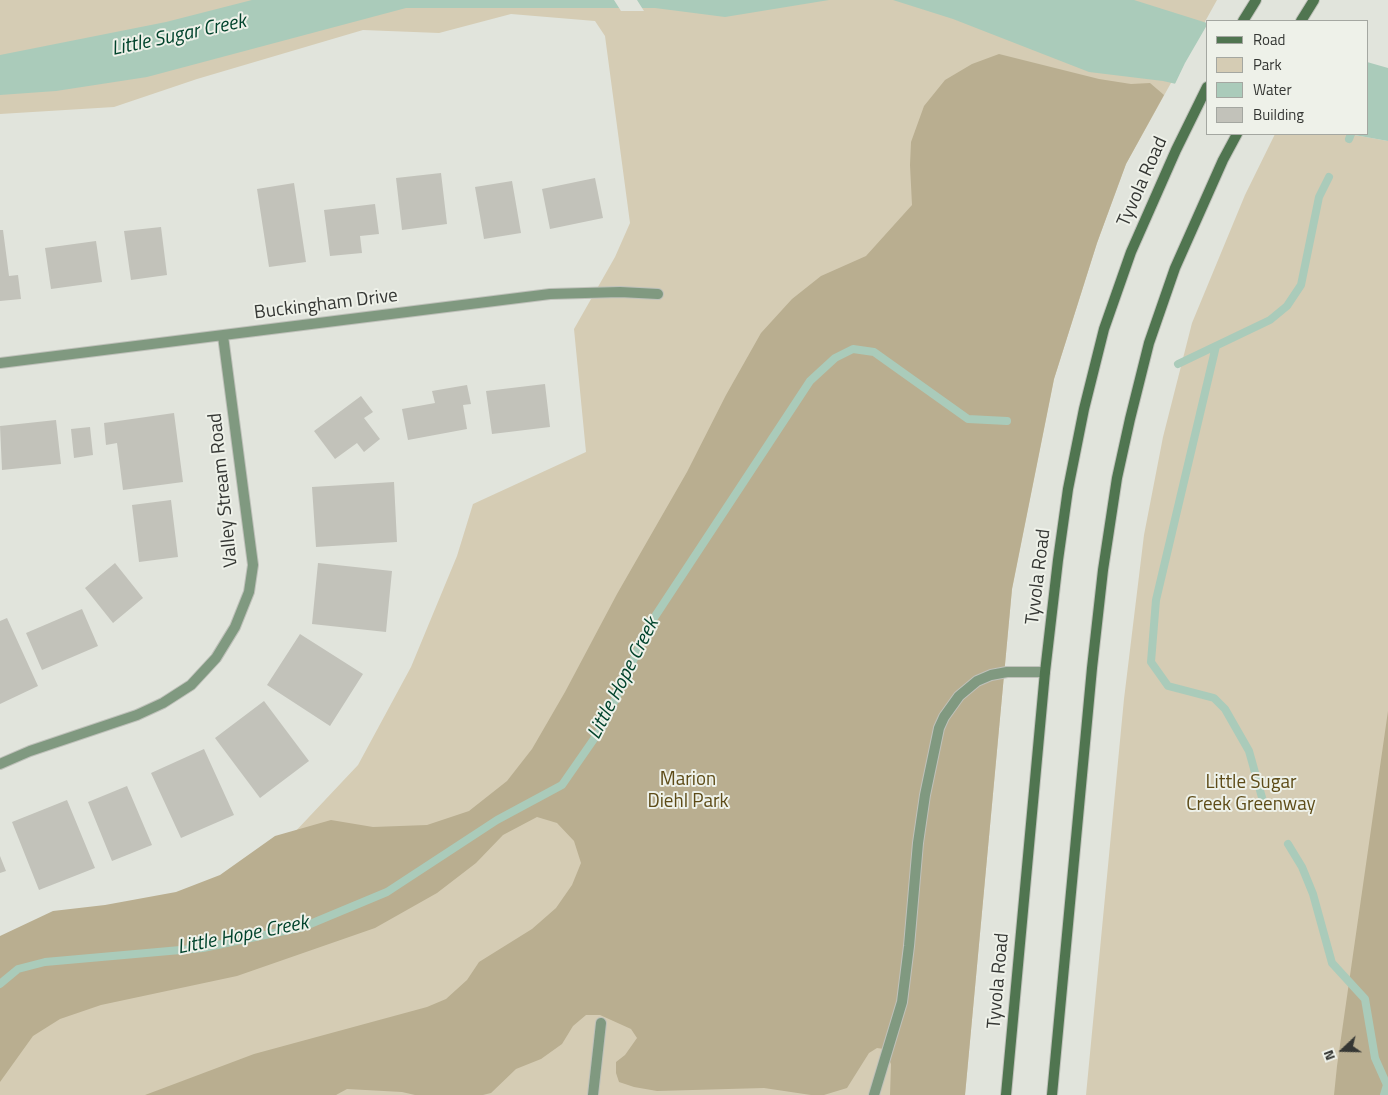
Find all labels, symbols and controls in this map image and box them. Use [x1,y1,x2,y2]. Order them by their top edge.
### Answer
water label: Little Sugar Creek [110,10,248,62]
legend [1206,20,1368,135]
text: Road [1253,28,1285,51]
text: Park [1253,53,1282,76]
text: Water [1253,78,1292,101]
text: Building [1253,103,1304,126]
street label: Tyvola Road [1113,133,1173,231]
street label: Buckingham Drive [253,285,399,325]
street label: Valley Stream Road [205,412,243,568]
street label: Tyvola Road [1022,528,1056,626]
water label: Little Hope Creek [583,614,665,744]
park label: Marion Diehl Park [647,769,729,813]
park label: Little Sugar Creek Greenway [1186,772,1316,816]
water label: Little Hope Creek [176,912,310,960]
street label: Tyvola Road [983,932,1015,1030]
north arrow [1318,1025,1368,1075]
text: N [1317,1047,1340,1064]

